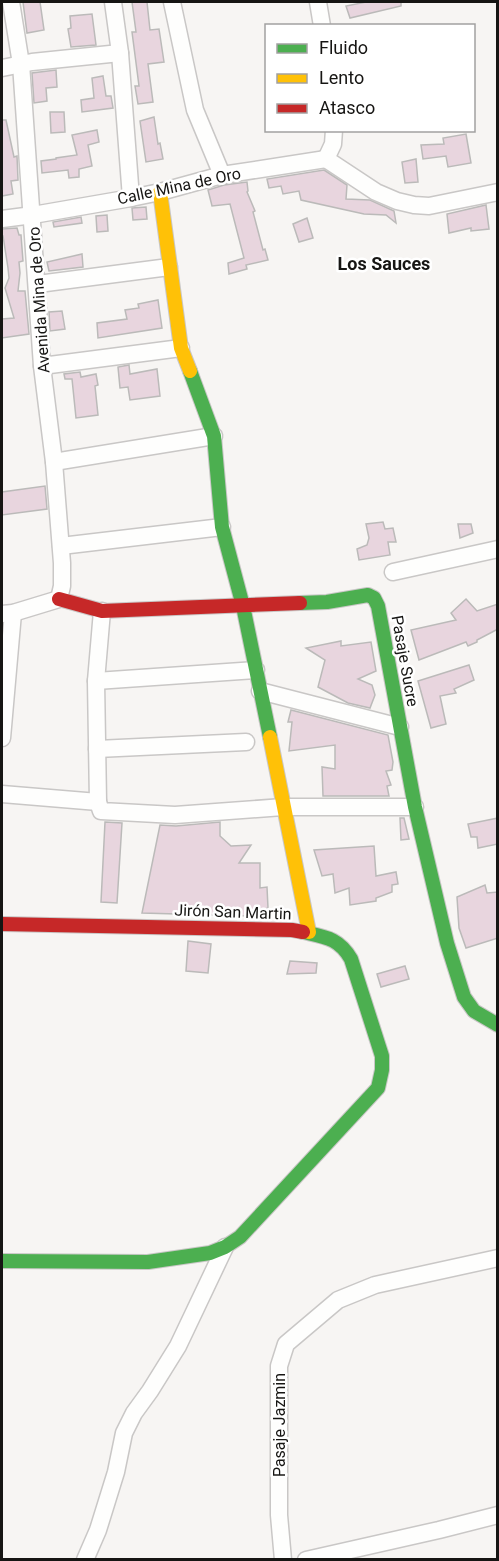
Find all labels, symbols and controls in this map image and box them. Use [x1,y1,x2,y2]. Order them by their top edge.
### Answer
legend [265,24,475,132]
text: Fluido [319,37,368,58]
text: Lento [319,67,364,88]
text: Atasco [319,97,375,118]
street label: Calle Mina de Oro [116,164,242,208]
street label: Avenida Mina de Oro [24,226,54,374]
district label: Los Sauces [338,253,430,274]
street label: Pasaje Sucre [388,614,422,708]
street label: Jirón San Martin [174,900,292,924]
street label: Pasaje Jazmin [270,1373,289,1477]

